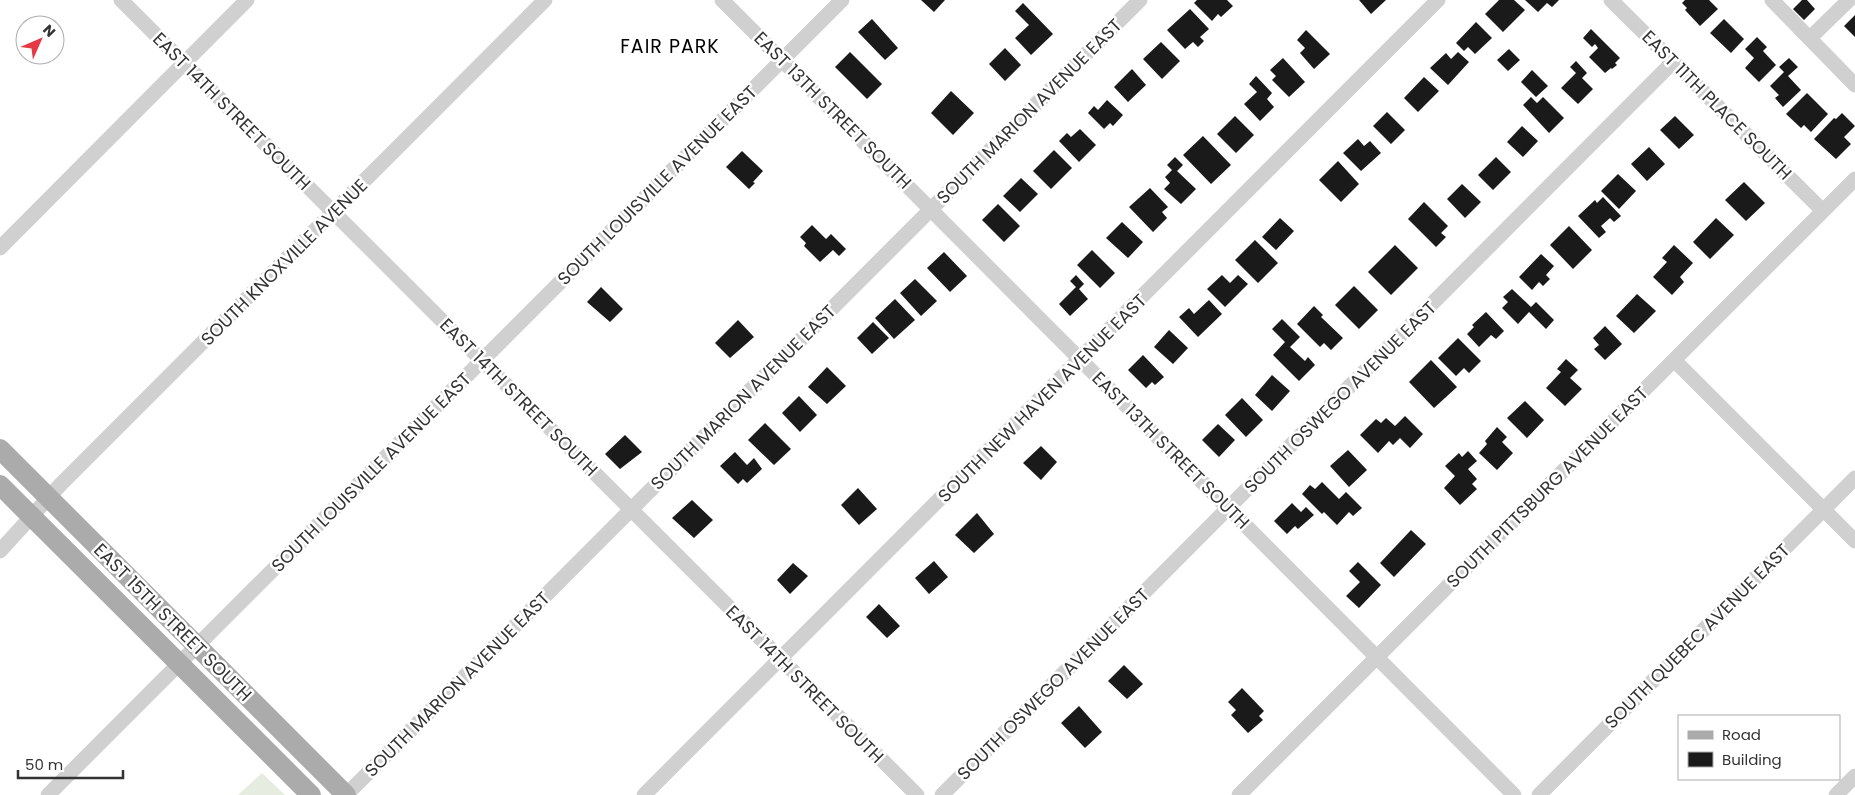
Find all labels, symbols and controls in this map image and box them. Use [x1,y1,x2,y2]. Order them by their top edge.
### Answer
street label: SOUTH MARION AVENUE EAST [931,13,1127,209]
north arrow [15,15,65,65]
text: N [38,20,60,42]
street label: EAST 11TH PLACE SOUTH [1637,25,1797,185]
street label: EAST 13TH STREET SOUTH [749,26,917,194]
street label: EAST 14TH STREET SOUTH [148,27,316,195]
district label: FAIR PARK [620,33,720,60]
street label: SOUTH LOUISVILLE AVENUE EAST [552,79,763,290]
street label: SOUTH KNOXVILLE AVENUE [195,173,373,351]
street label: SOUTH NEW HAVEN AVENUE EAST [932,288,1152,508]
street label: SOUTH OSWEGO AVENUE EAST [1238,295,1442,499]
street label: SOUTH MARION AVENUE EAST [645,299,841,495]
street label: EAST 14TH STREET SOUTH [435,313,603,481]
street label: SOUTH LOUISVILLE AVENUE EAST [266,366,477,577]
street label: EAST 13TH STREET SOUTH [1087,366,1255,534]
street label: SOUTH PITTSBURG AVENUE EAST [1441,380,1654,593]
street label: EAST 15TH STREET SOUTH [89,538,257,706]
street label: SOUTH QUEBEC AVENUE EAST [1599,538,1795,734]
street label: SOUTH OSWEGO AVENUE EAST [951,582,1155,786]
street label: SOUTH MARION AVENUE EAST [359,586,555,782]
street label: EAST 14TH STREET SOUTH [721,600,889,768]
legend [1678,715,1840,780]
text: Road [1722,724,1761,745]
scale bar [18,748,122,780]
text: Building [1722,749,1782,770]
text: 50 m [25,754,63,775]

